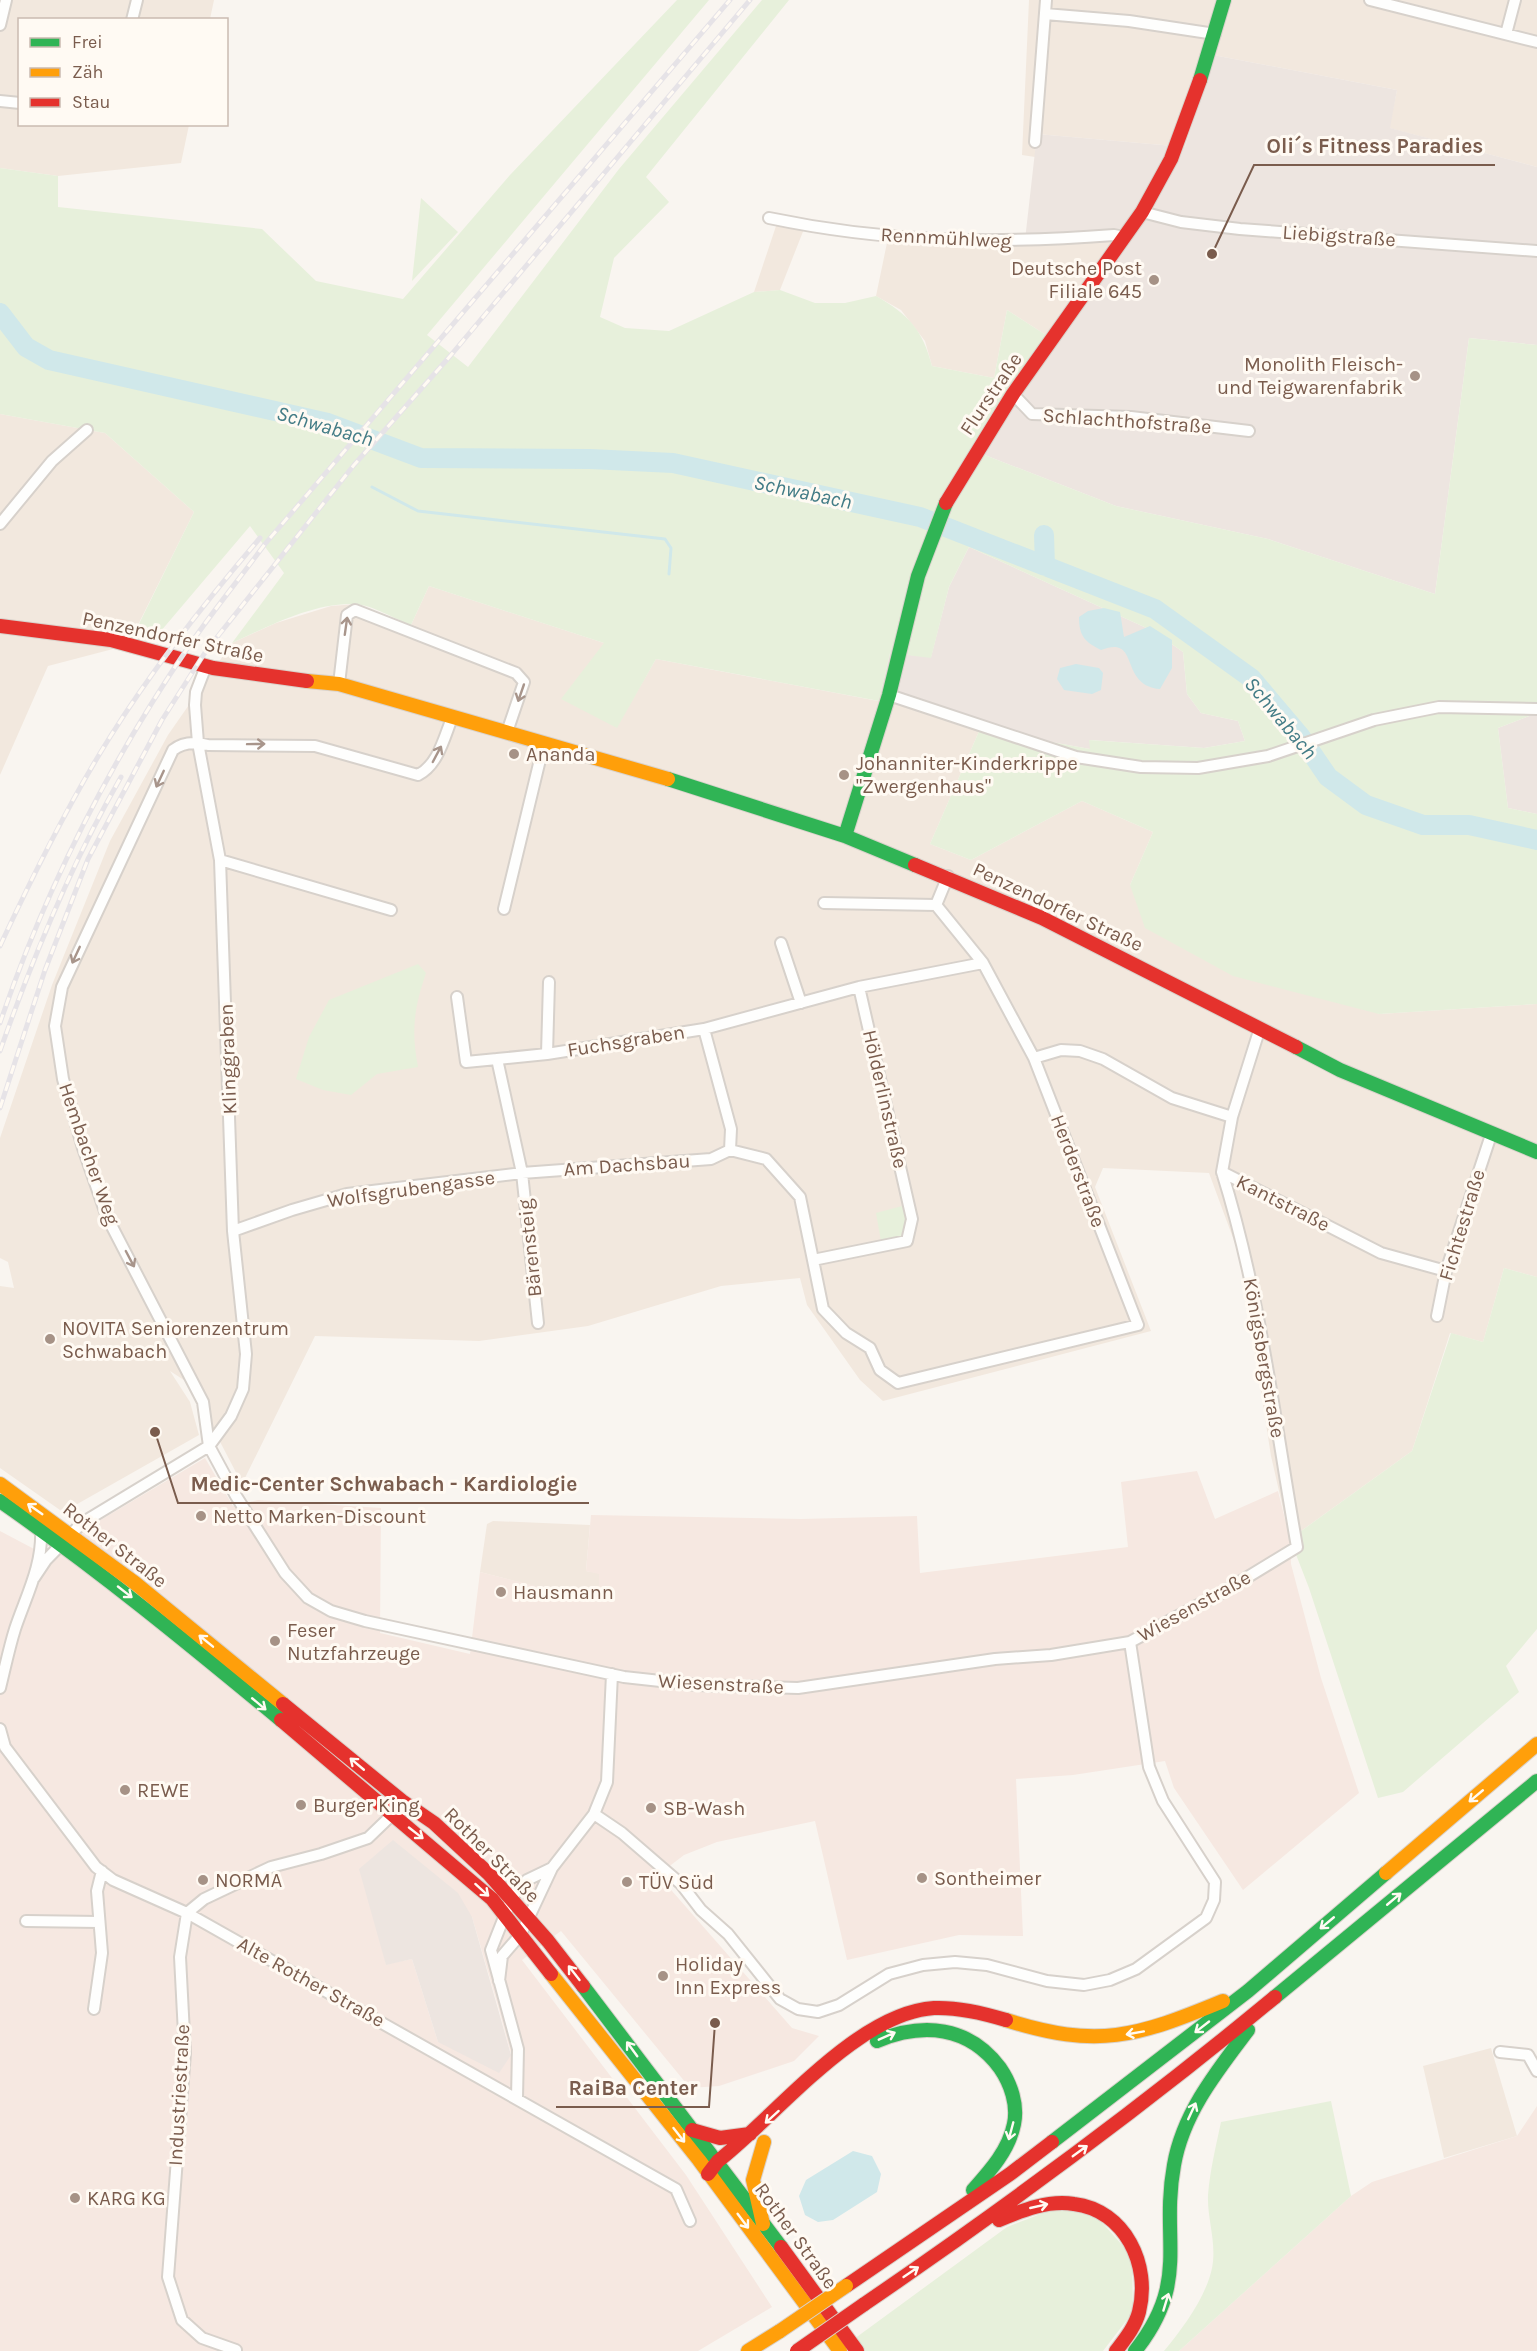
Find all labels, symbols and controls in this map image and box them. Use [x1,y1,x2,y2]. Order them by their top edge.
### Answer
legend [18,18,228,126]
text: Frei [72,31,103,53]
text: Zäh [72,61,103,83]
text: Stau [72,91,110,113]
callout: Oli´s Fitness Paradies [1254,126,1495,165]
text: Oli´s Fitness Paradies [1267,134,1483,158]
street label: Liebigstraße [1282,221,1396,251]
street label: Rennmühlweg [880,223,1012,253]
place label: Deutsche Post Filiale 645 [1011,257,1142,303]
marker: Deutsche Post Filiale 645 [1147,273,1161,287]
street label: Flurstraße [955,349,1027,439]
place label: Monolith Fleisch- und Teigwarenfabrik [1217,353,1403,399]
marker: Monolith Fleisch- und Teigwarenfabrik [1408,369,1422,383]
water label: Schwabach [274,401,376,451]
street label: Schlachthofstraße [1042,404,1212,438]
water label: Schwabach [752,470,854,514]
street label: Penzendorfer Straße [80,607,266,667]
one-way arrow [340,616,351,636]
water label: Schwabach [1240,672,1322,764]
one-way arrow [514,683,525,702]
one-way arrow [246,739,266,750]
place label: Ananda [526,743,596,766]
one-way arrow [431,746,443,764]
marker: Ananda [507,747,521,761]
place label: Johanniter-Kinderkrippe "Zwergenhaus" [856,752,1078,798]
marker: Johanniter-Kinderkrippe "Zwergenhaus" [837,768,851,782]
one-way arrow [153,769,165,787]
street label: Penzendorfer Straße [969,858,1147,956]
one-way arrow [70,946,82,964]
street label: Klinggraben [215,1003,241,1115]
street label: Fuchsgraben [566,1020,686,1062]
street label: Hölderlinstraße [858,1027,912,1171]
street label: Hembacher Weg [54,1080,124,1228]
street label: Herderstraße [1046,1111,1110,1231]
street label: Am Dachsbau [563,1149,691,1181]
street label: Wolfsgrubengasse [326,1166,496,1212]
street label: Fichtestraße [1434,1166,1490,1284]
street label: Kantstraße [1233,1170,1333,1236]
street label: Bärensteig [513,1198,547,1298]
one-way arrow [124,1250,136,1267]
street label: Königsbergstraße [1239,1276,1289,1440]
place label: NOVITA Seniorenzentrum Schwabach [62,1317,289,1363]
marker: NOVITA Seniorenzentrum Schwabach [43,1332,57,1346]
callout: Medic-Center Schwabach - Kardiologie [178,1464,589,1503]
text: Medic-Center Schwabach - Kardiologie [191,1472,577,1496]
street label: Rother Straße [59,1497,171,1593]
one-way arrow [27,1503,44,1515]
place label: Netto Marken-Discount [213,1505,427,1528]
marker: Netto Marken-Discount [194,1509,208,1523]
street label: Wiesenstraße [1133,1565,1255,1647]
place label: Hausmann [513,1581,614,1604]
marker: Hausmann [494,1585,508,1599]
one-way arrow [117,1586,133,1599]
place label: Feser Nutzfahrzeuge [287,1619,420,1665]
one-way arrow [199,1634,214,1648]
marker: Feser Nutzfahrzeuge [268,1634,282,1648]
street label: Wiesenstraße [658,1669,784,1699]
one-way arrow [251,1697,267,1710]
one-way arrow [349,1757,365,1770]
place label: REWE [137,1779,190,1802]
marker: REWE [118,1783,132,1797]
one-way arrow [1468,1790,1484,1803]
place label: Burger King [313,1794,419,1817]
place label: SB-Wash [663,1797,745,1820]
marker: Burger King [294,1798,308,1812]
marker: SB-Wash [644,1801,658,1815]
street label: Rother Straße [440,1803,544,1907]
one-way arrow [407,1827,423,1840]
place label: Sontheimer [934,1867,1042,1890]
place label: NORMA [215,1869,282,1892]
place label: TÜV Süd [639,1871,714,1894]
marker: Sontheimer [915,1871,929,1885]
marker: NORMA [196,1873,210,1887]
marker: TÜV Süd [620,1875,634,1889]
one-way arrow [474,1883,489,1897]
one-way arrow [1386,1892,1401,1906]
one-way arrow [1320,1916,1335,1930]
street label: Alte Rother Straße [233,1932,389,2032]
place label: Holiday Inn Express [675,1953,781,1999]
one-way arrow [567,1965,580,1981]
marker: Holiday Inn Express [656,1969,670,1983]
one-way arrow [1194,2020,1210,2033]
street label: Industriestraße [164,2024,194,2166]
one-way arrow [1125,2028,1145,2039]
one-way arrow [878,2030,896,2041]
one-way arrow [626,2041,638,2057]
callout: RaiBa Center [556,2068,709,2107]
text: RaiBa Center [568,2076,698,2100]
one-way arrow [1186,2103,1198,2121]
one-way arrow [764,2110,779,2124]
one-way arrow [1005,2121,1016,2140]
one-way arrow [673,2127,686,2143]
one-way arrow [1072,2145,1088,2157]
street label: Rother Straße [750,2179,842,2293]
place label: KARG KG [87,2187,166,2210]
marker: KARG KG [68,2191,82,2205]
one-way arrow [1029,2200,1048,2211]
one-way arrow [737,2213,750,2229]
one-way arrow [902,2266,919,2278]
one-way arrow [1161,2293,1172,2312]

